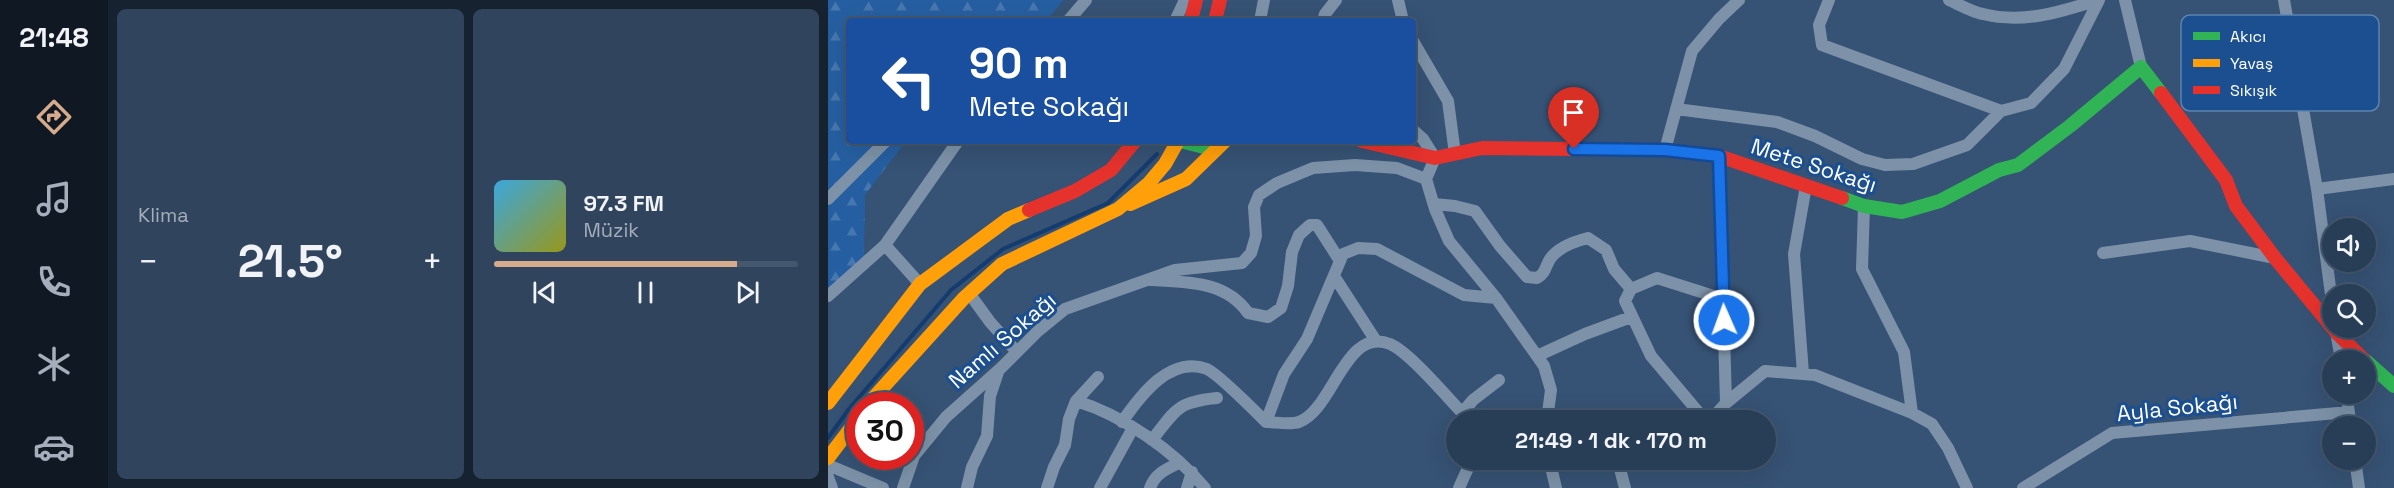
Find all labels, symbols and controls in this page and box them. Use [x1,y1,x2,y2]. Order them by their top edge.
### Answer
legend [2181,15,2379,111]
text: 21:48 [19,20,89,55]
text: Akıcı [2230,26,2266,47]
text: 90 m [969,37,1069,90]
icon: left [870,42,948,120]
text: Yavaş [2230,53,2273,74]
text: Sıkışık [2230,80,2278,101]
pin [1548,87,1599,149]
text: Mete Sokağı [969,89,1129,124]
icon: directions [33,96,75,138]
icon: arrive [1557,96,1590,129]
street label: Mete Sokağı [1748,132,1880,198]
icon: music [33,178,75,220]
text: 97.3 FM [584,189,664,217]
text: Klima [138,202,189,228]
text: Müzik [584,217,639,243]
map controls [2322,218,2376,470]
button: sound [2322,218,2376,272]
text: 21.5° [238,233,343,290]
text: − [138,241,158,283]
text: + [422,241,443,283]
icon: phone [33,261,75,303]
icon: previous [528,276,561,309]
icon: pause [629,276,662,309]
icon: next [731,276,764,309]
button: search [2322,284,2376,338]
street label: Namlı Sokağı [943,286,1061,394]
position arrow [1692,288,1756,352]
icon: climate [33,343,75,385]
button: + [2322,350,2376,404]
street label: Ayla Sokağı [2115,387,2239,427]
speed limit sign: 30 [846,392,924,470]
button: − [2322,416,2376,470]
icon: car [33,426,75,468]
text: 21:49 · 1 dk · 170 m [1515,426,1707,454]

